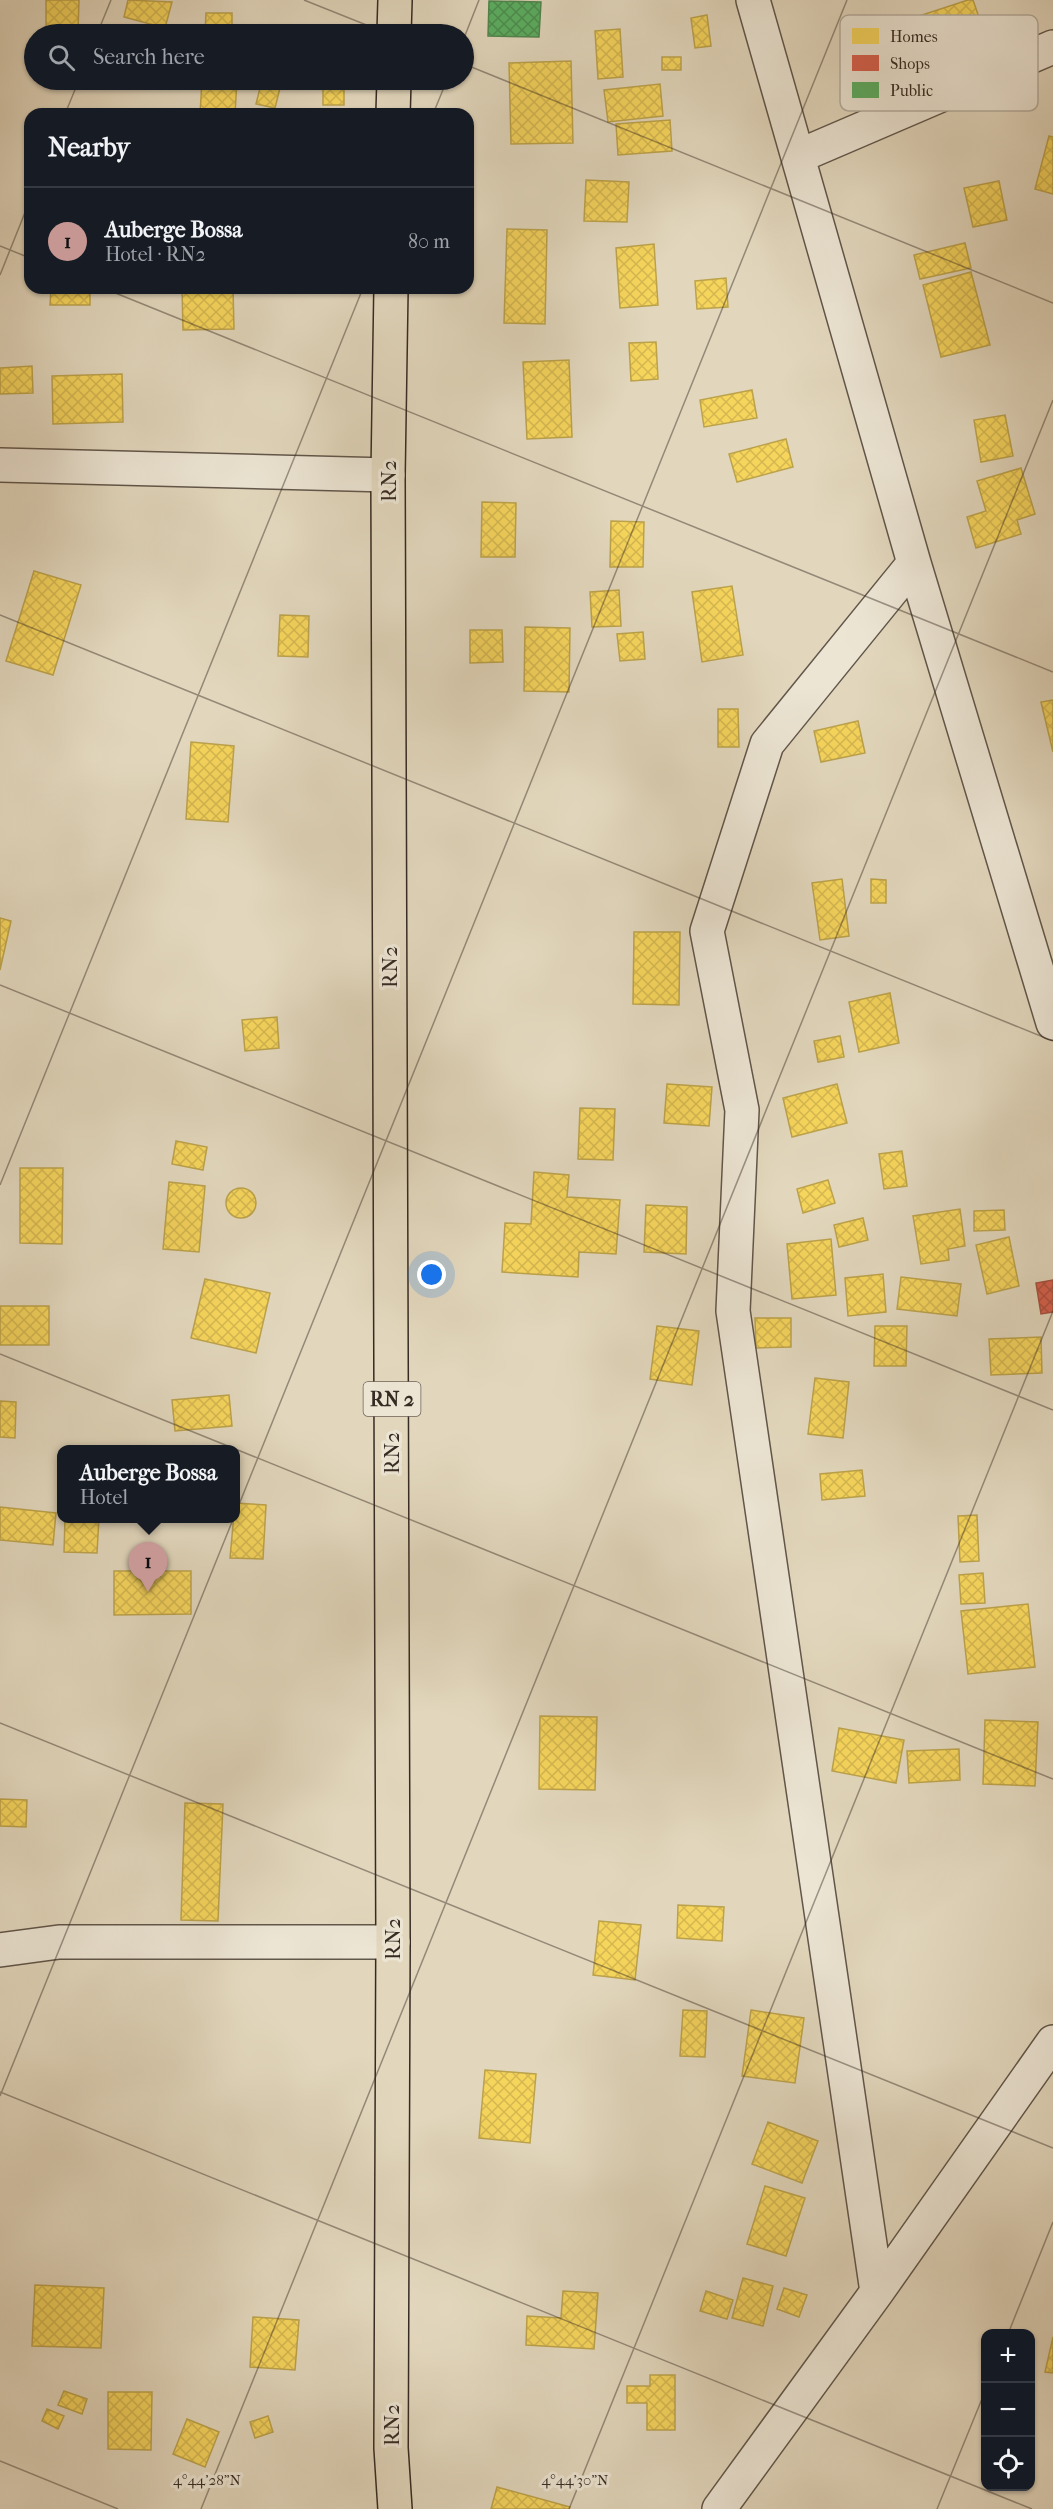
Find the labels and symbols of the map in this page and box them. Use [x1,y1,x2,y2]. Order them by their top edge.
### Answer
legend [840,15,1038,111]
text: Homes [890,27,938,46]
text: Shops [890,54,930,73]
text: Public [890,81,933,100]
street label: RN2 [377,460,401,502]
street label: RN2 [378,946,402,988]
your location [417,1260,446,1289]
road number: RN 2 [364,1382,420,1416]
street label: RN2 [380,1432,404,1474]
pin: 1 [128,1542,168,1592]
street label: RN2 [381,1918,405,1960]
street label: RN2 [380,2404,404,2446]
text: 4°44'28"N [173,2471,242,2489]
text: 4°44'30"N [542,2471,609,2489]

